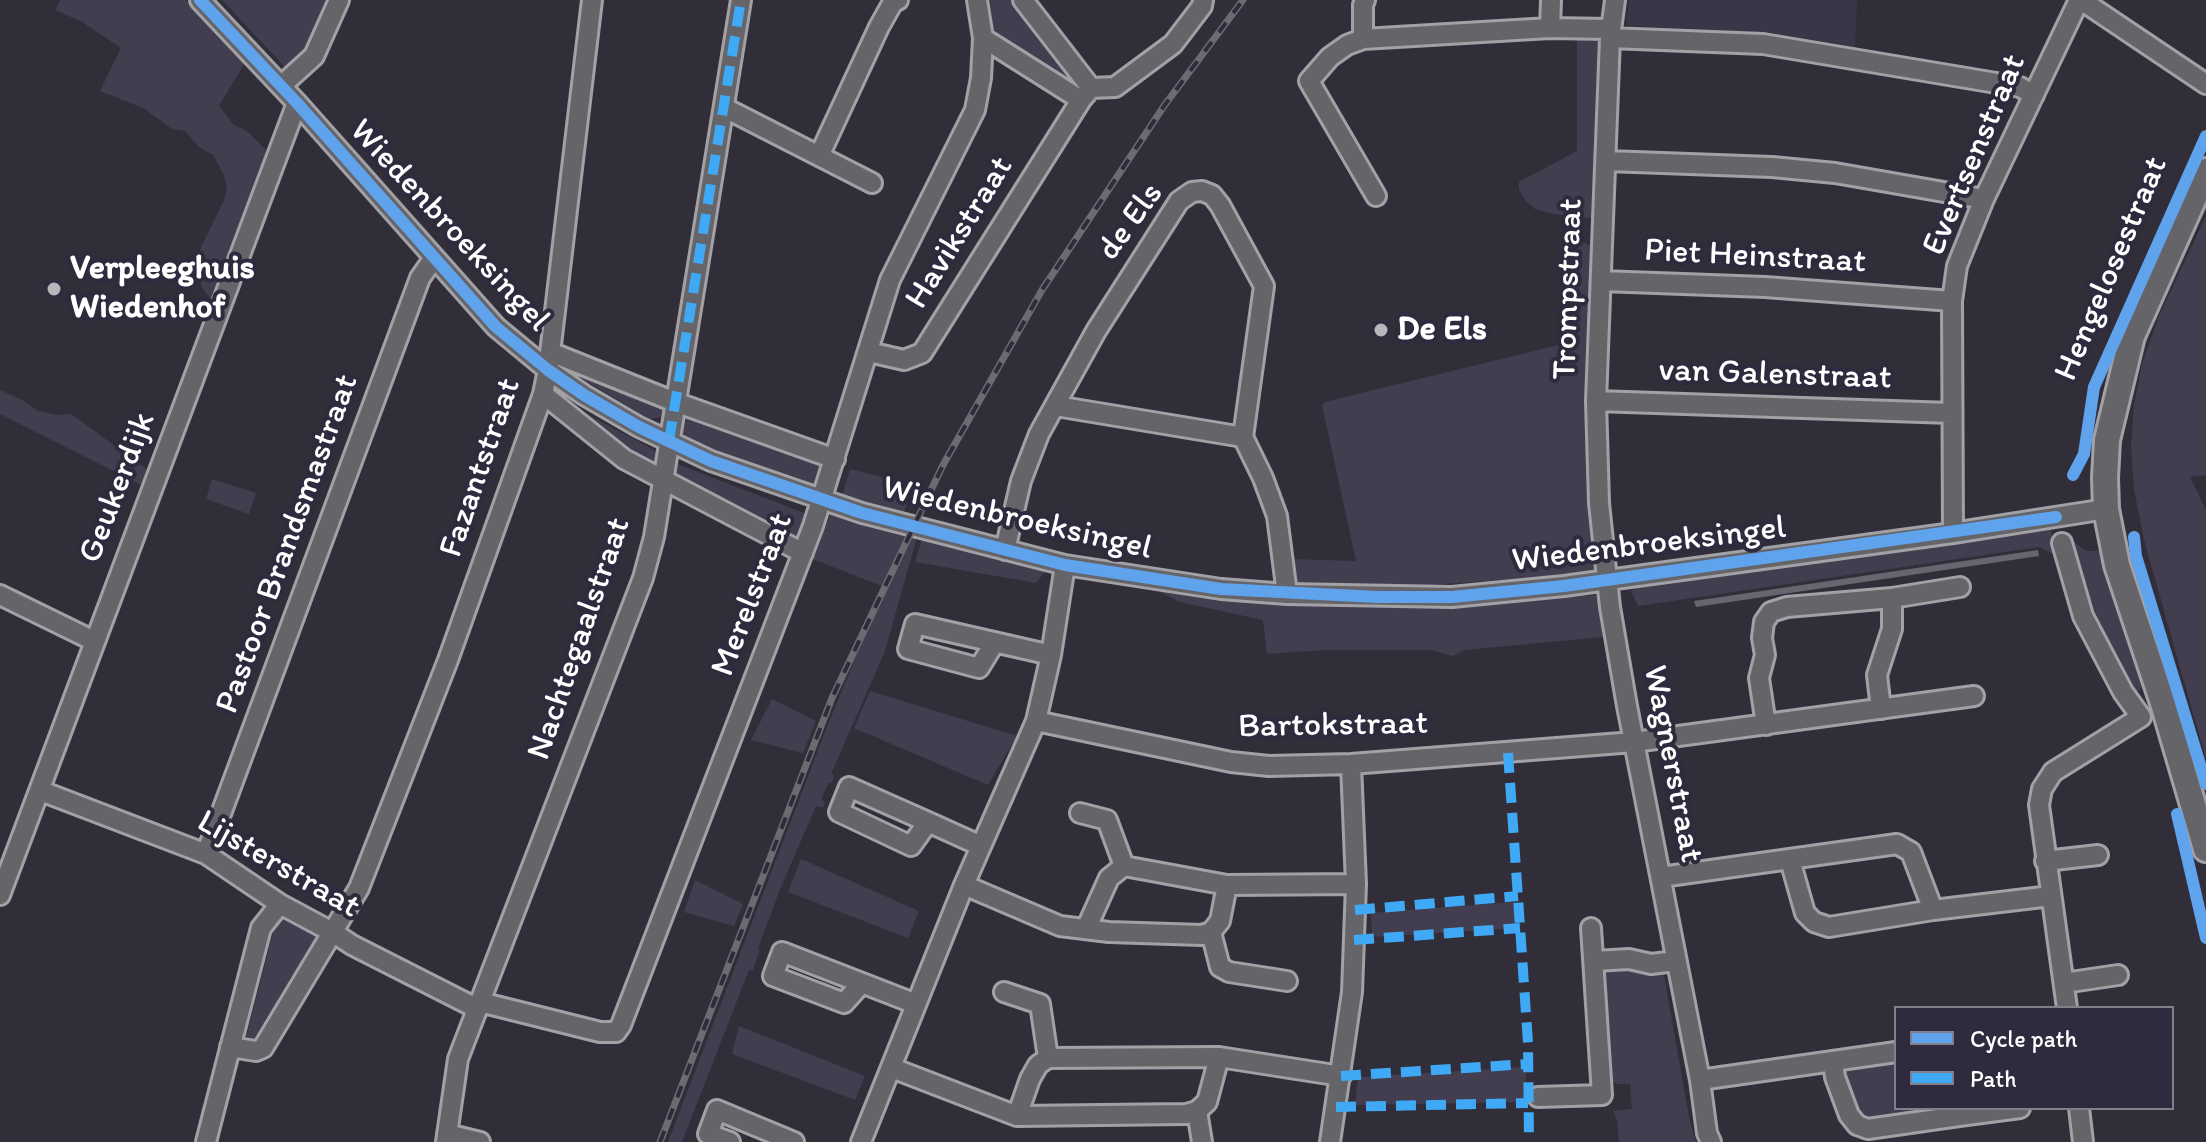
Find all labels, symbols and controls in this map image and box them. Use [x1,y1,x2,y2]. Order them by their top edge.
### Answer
street label: Evertsenstraat [1914,48,2036,262]
street label: Wiedenbroeksingel [340,111,558,341]
street label: Havikstraat [897,149,1023,317]
street label: Hengelosestraat [2047,151,2177,387]
street label: de Els [1089,175,1173,269]
street label: Trompstraat [1545,198,1593,380]
street label: Piet Heinstraat [1643,231,1867,283]
place label: Verpleeghuis Wiedenhof [70,249,255,328]
marker: Verpleeghuis Wiedenhof [45,280,63,298]
place label: De Els [1397,310,1487,350]
marker: De Els [1372,321,1390,339]
street label: van Galenstraat [1658,351,1892,399]
street label: Pastoor Brandsmastraat [208,369,368,719]
street label: Fazantstraat [431,373,531,563]
street label: Geukerdijk [71,407,165,569]
street label: Wiedenbroeksingel [878,468,1156,570]
street label: Merelstraat [703,508,803,682]
street label: Wiedenbroeksingel [1510,508,1788,582]
street label: Nachtegaalstraat [519,513,641,765]
street label: Wagnerstraat [1633,662,1711,866]
street label: Bartokstraat [1238,704,1428,748]
street label: Lijsterstraat [189,802,367,928]
legend [1894,1006,2174,1110]
text: Cycle path [1970,1024,2077,1053]
text: Path [1970,1064,2017,1093]

